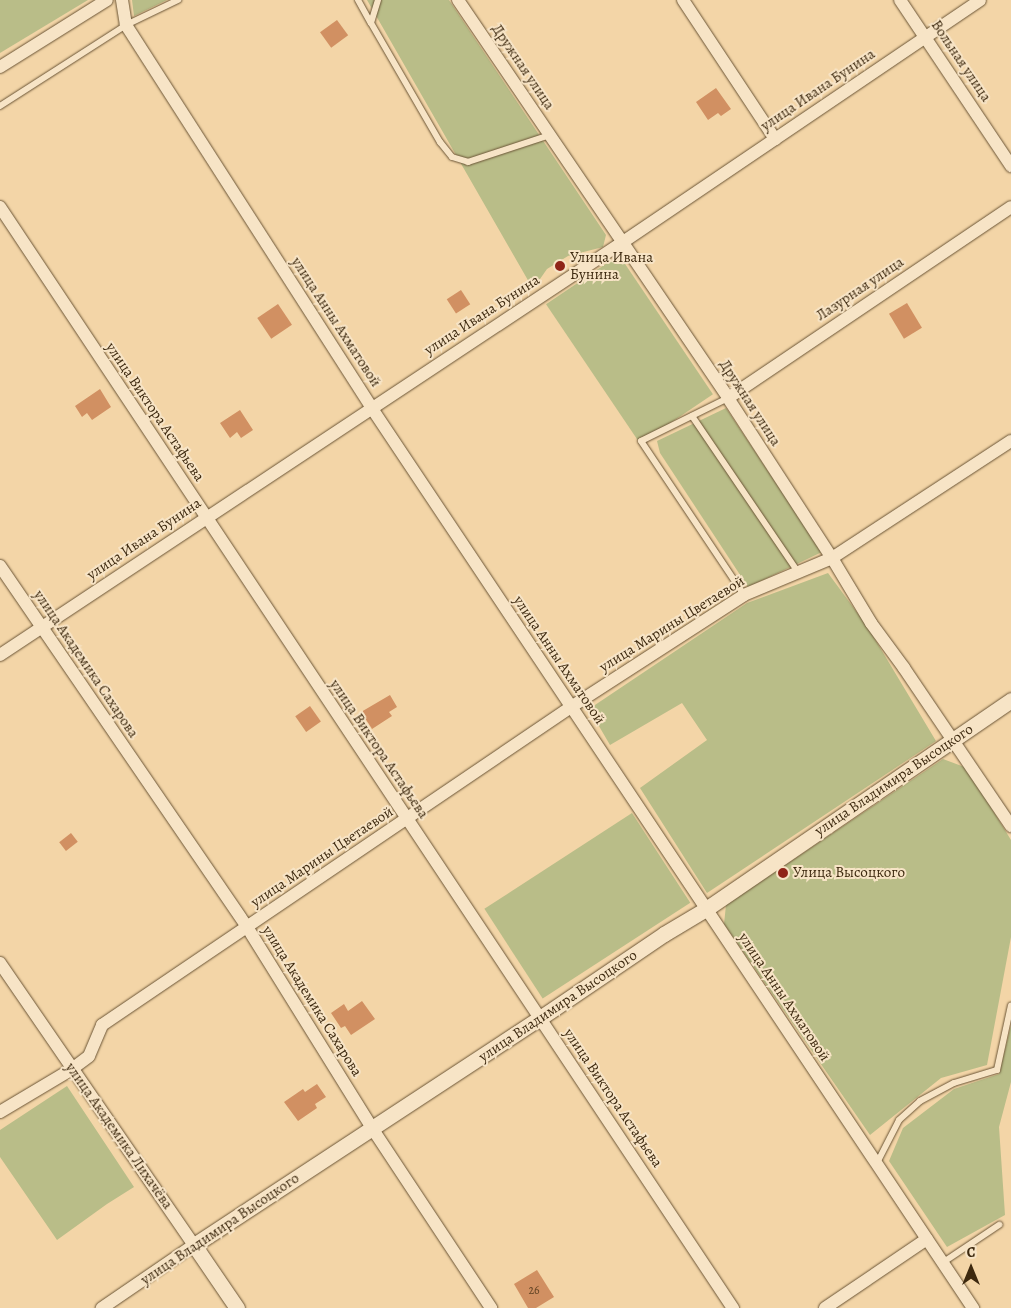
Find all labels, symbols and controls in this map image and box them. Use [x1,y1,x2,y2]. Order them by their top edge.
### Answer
street label: Вольная улица [927,17,995,105]
street label: Дружная улица [488,21,558,113]
street label: улица Ивана Бунина [757,45,879,135]
place label: Улица Ивана Бунина [570,248,653,283]
street label: Лазурная улица [813,253,907,325]
street label: улица Анны Ахматовой [287,254,385,390]
marker: Улица Ивана Бунина [554,260,566,272]
street label: улица Ивана Бунина [421,271,543,359]
street label: улица Виктора Астафьева [102,339,208,485]
street label: Дружная улица [715,356,785,450]
street label: улица Ивана Бунина [83,494,205,584]
street label: улица Марины Цветаевой [596,572,748,676]
street label: улица Академика Сахарова [30,587,142,741]
street label: улица Анны Ахматовой [509,592,609,728]
street label: улица Виктора Астафьева [326,676,432,822]
street label: улица Владимира Высоцкого [811,720,977,840]
street label: улица Марины Цветаевой [247,803,397,911]
place label: Улица Высоцкого [793,864,905,882]
marker: Улица Высоцкого [777,867,789,879]
street label: улица Академика Сахарова [258,922,366,1080]
street label: улица Анны Ахматовой [734,929,834,1065]
street label: улица Владимира Высоцкого [475,946,641,1066]
street label: улица Виктора Астафьева [560,1025,666,1171]
street label: улица Академика Лихачёва [61,1059,177,1213]
street label: улица Владимира Высоцкого [137,1169,303,1289]
north arrow [946,1243,996,1293]
text: С [967,1243,975,1262]
house number: 26 [528,1284,540,1298]

